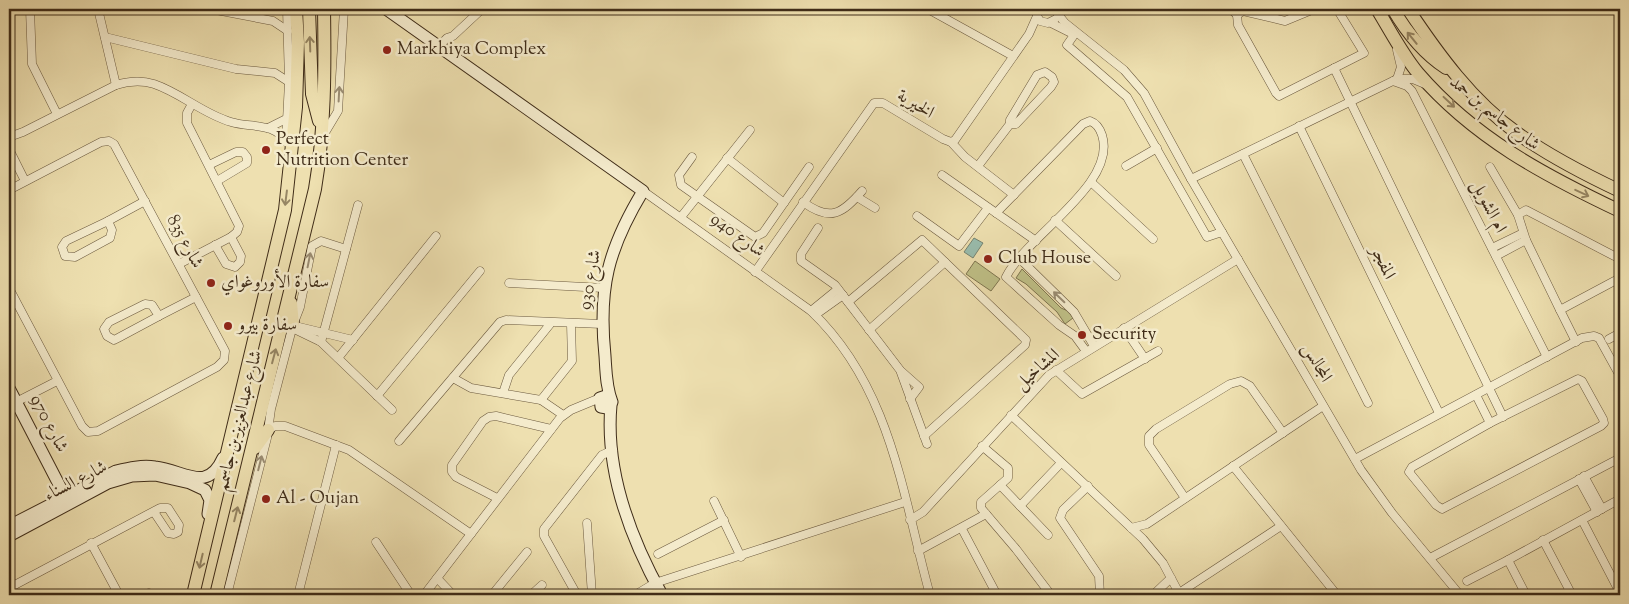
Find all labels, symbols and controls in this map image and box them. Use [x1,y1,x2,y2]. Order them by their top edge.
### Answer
one-way arrow [1407,31,1418,44]
one-way arrow [305,36,315,52]
place label: Markhiya Complex [397,37,546,63]
marker: Markhiya Complex [381,44,393,56]
street label: شارع جاسم بن حمد [1441,70,1545,160]
street label: الخيرية [891,84,939,126]
one-way arrow [335,86,344,102]
one-way arrow [1442,97,1455,108]
place label: Perfect Nutrition Center [276,127,408,174]
marker: Perfect Nutrition Center [260,144,272,156]
street label: ام الشويل [1463,176,1512,239]
one-way arrow [1574,189,1589,198]
one-way arrow [281,190,291,206]
street label: شارع 940 [704,207,770,265]
street label: شارع 835 [159,210,209,274]
street label: المفجر [1362,240,1401,284]
place label: Club House [998,246,1091,272]
street label: شارع 930 [573,248,609,312]
one-way arrow [304,252,314,268]
marker: Club House [982,253,994,265]
place label: سفارة الأوروغواي [221,268,329,296]
marker: سفارة الأوروغواي [205,277,217,289]
one-way arrow [1053,291,1065,303]
place label: سفارة بيرو [236,313,297,339]
marker: سفارة بيرو [222,320,234,332]
place label: Security [1092,322,1157,348]
marker: Security [1076,329,1088,341]
street label: المجالس [1294,338,1338,388]
street label: المشاخيل [1010,343,1066,397]
street label: شارع عبدالعزيز بن جاسمم [210,348,272,495]
one-way arrow [270,348,279,364]
street label: شارع 970 [22,390,74,458]
street label: شارع السناء [40,455,112,509]
one-way arrow [256,456,266,472]
place label: Al - Oujan [276,486,360,512]
marker: Al - Oujan [260,493,272,505]
one-way arrow [231,506,241,522]
one-way arrow [196,552,205,568]

